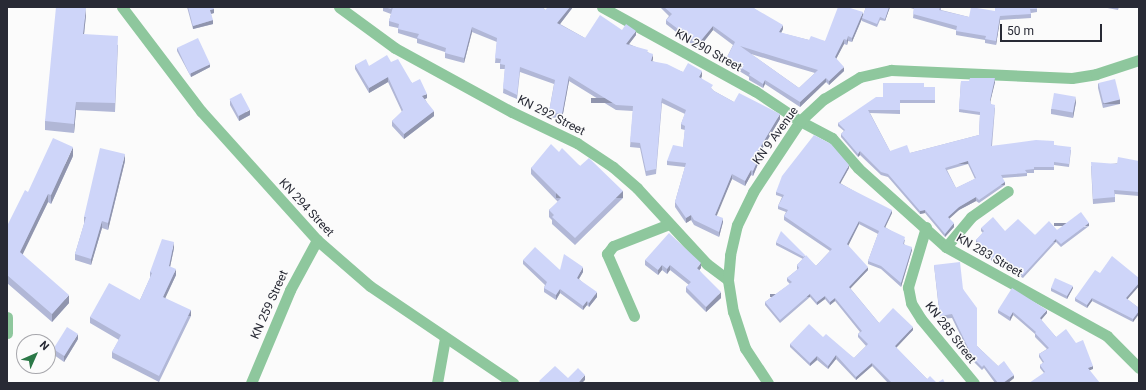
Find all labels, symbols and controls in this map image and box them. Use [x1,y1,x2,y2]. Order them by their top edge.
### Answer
scale bar [1002,16,1104,42]
text: 50 m [1007,24,1034,38]
street label: KN 290 Street [672,27,744,75]
street label: KN 292 Street [515,93,587,139]
street label: KN 9 Avenue [750,104,802,168]
street label: KN 294 Street [276,176,336,240]
street label: KN 283 Street [953,231,1025,281]
street label: KN 259 Street [248,268,292,342]
street label: KN 285 Street [922,299,978,367]
north arrow [16,334,56,374]
text: N [37,339,51,353]

